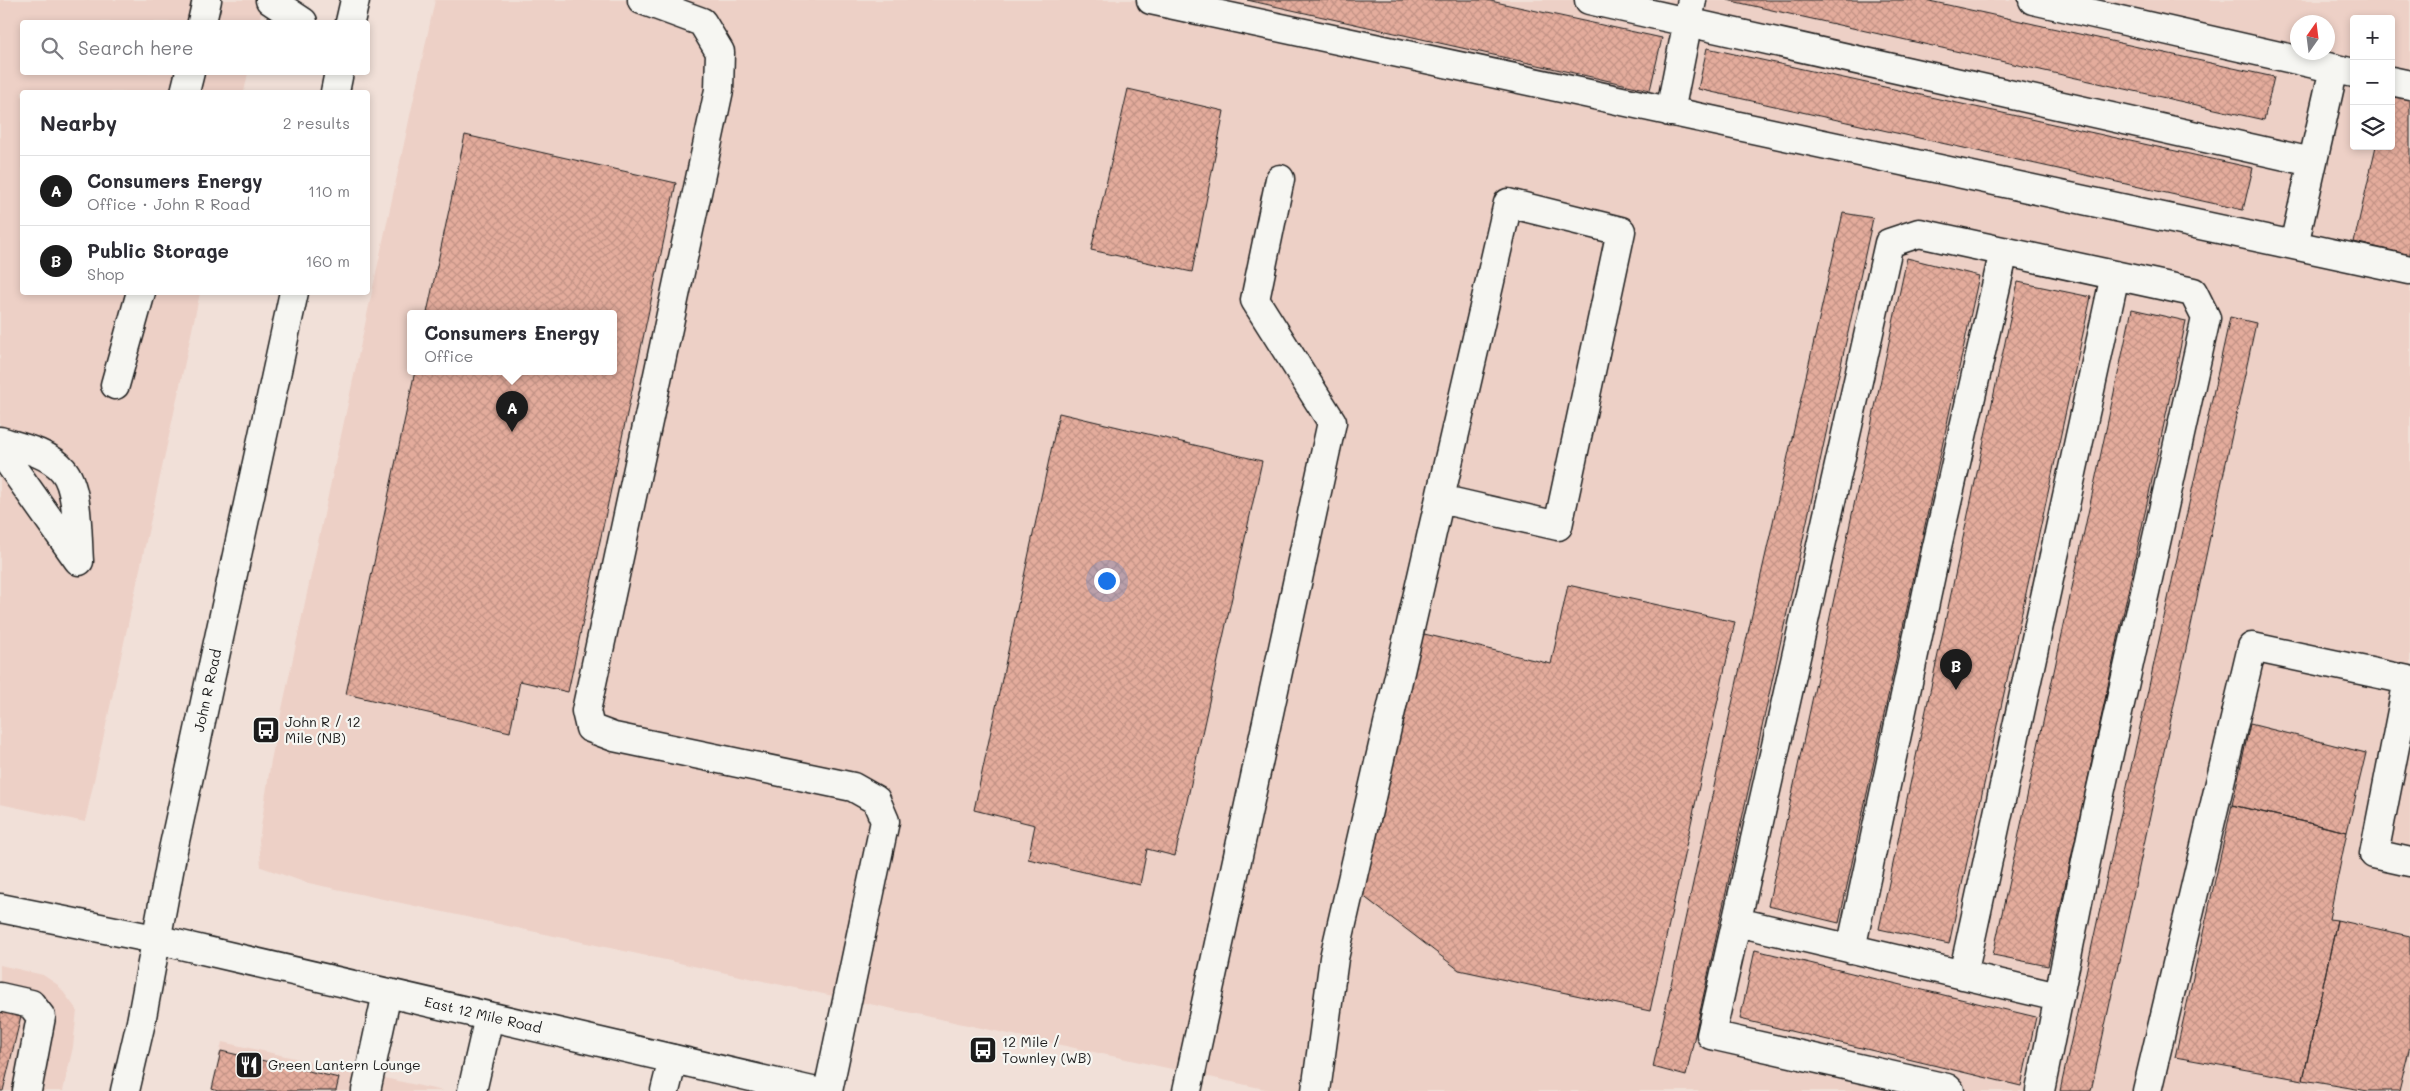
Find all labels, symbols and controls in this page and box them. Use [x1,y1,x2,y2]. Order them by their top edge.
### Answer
north arrow [2290,15,2335,60]
map controls [2350,15,2395,150]
button: + [2350,15,2395,60]
search box [20,20,370,75]
icon: search [38,34,66,62]
text: Search here [78,35,194,60]
button: − [2350,60,2395,105]
button: layers [2350,105,2395,150]
text: Nearby [40,109,117,136]
text: 2 results [283,112,350,133]
text: Consumers Energy [87,168,263,193]
text: A [50,180,62,201]
text: 110 m [308,180,350,201]
text: Office · John R Road [87,193,250,214]
text: Public Storage [87,238,229,263]
text: B [51,250,61,271]
text: 160 m [305,250,350,271]
text: Shop [87,263,124,284]
popup [407,310,617,375]
text: Consumers Energy [424,320,600,345]
text: Office [424,345,474,366]
pin: A [496,391,528,432]
your location [1094,568,1120,594]
street label: John R Road [189,647,225,734]
pin: B [1940,649,1972,690]
place label: John R / 12 Mile (NB) [285,712,360,747]
bus stop icon: John R / 12 Mile (NB) [251,715,281,745]
street label: East 12 Mile Road [423,992,544,1037]
place label: 12 Mile / Townley (WB) [1002,1032,1091,1067]
bus stop icon: 12 Mile / Townley (WB) [968,1035,998,1065]
restaurant icon: Green Lantern Lounge [234,1050,264,1080]
place label: Green Lantern Lounge [268,1055,421,1074]

